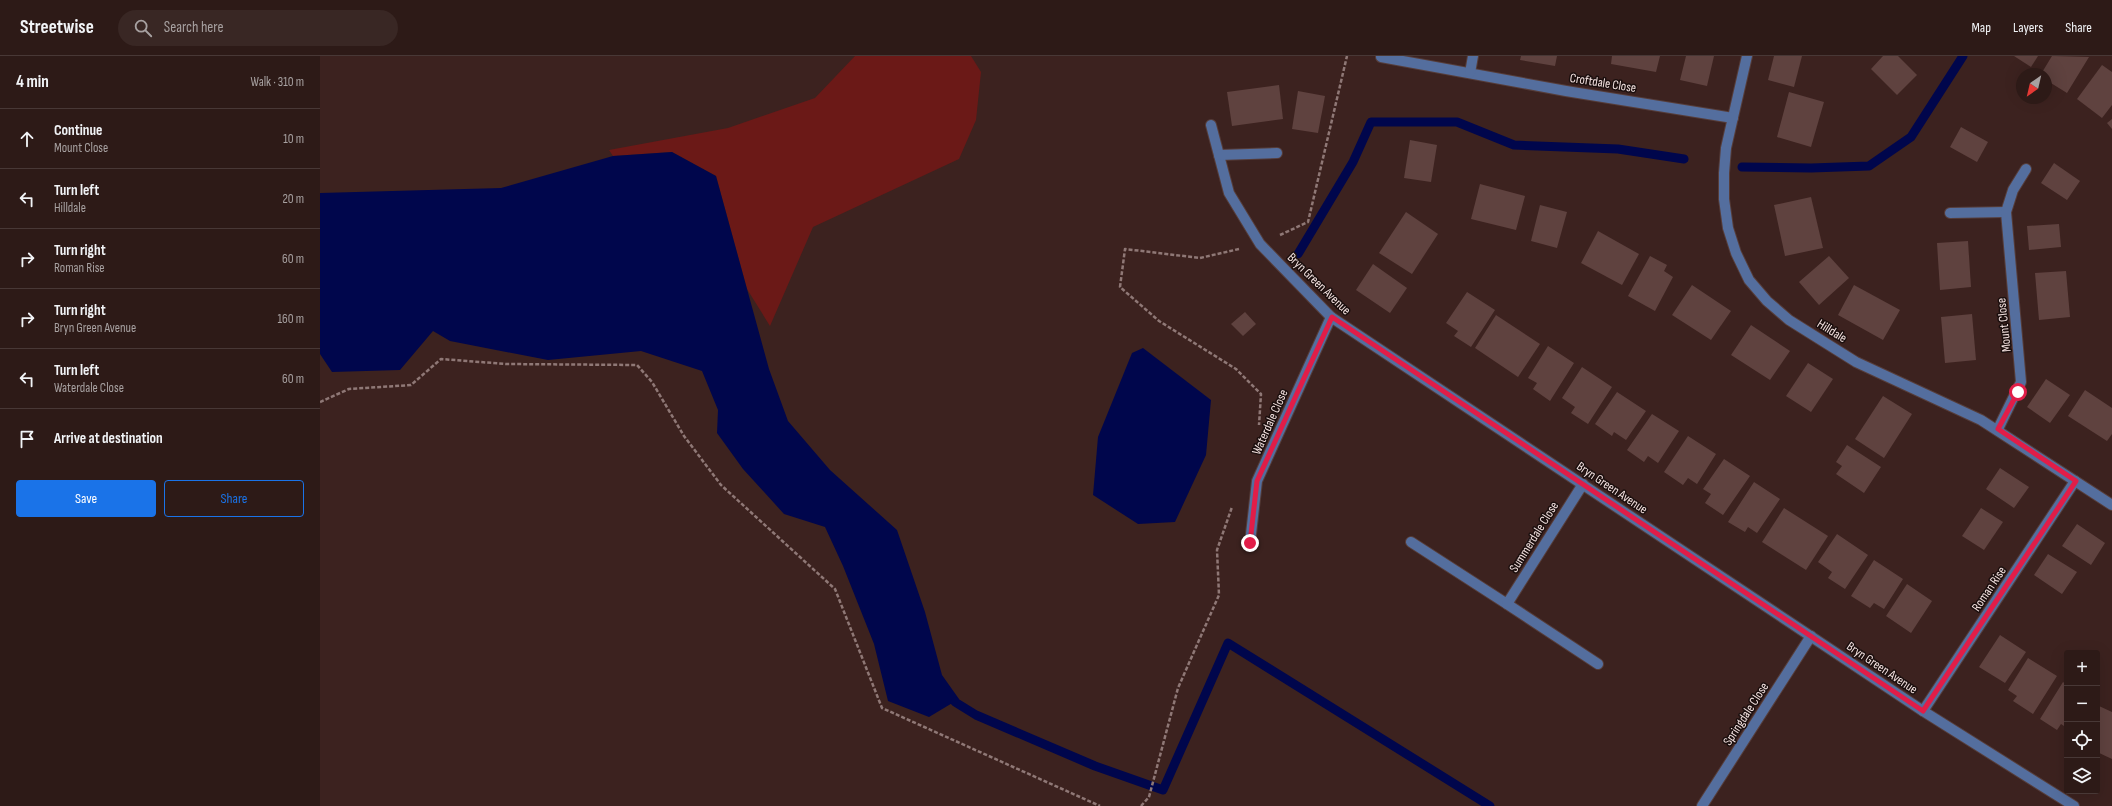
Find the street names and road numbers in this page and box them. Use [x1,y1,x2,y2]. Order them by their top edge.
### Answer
street label: Croftdale Close [1569,70,1637,96]
street label: Bryn Green Avenue [1284,250,1354,318]
street label: Mount Close [1993,297,2015,353]
street label: Hilldale [1814,316,1850,346]
street label: Waterdale Close [1248,387,1292,457]
street label: Bryn Green Avenue [1573,458,1651,518]
street label: Summerdale Close [1506,499,1562,575]
street label: Roman Rise [1968,564,2010,614]
street label: Bryn Green Avenue [1843,638,1921,698]
street label: Springdale Close [1720,679,1772,749]

